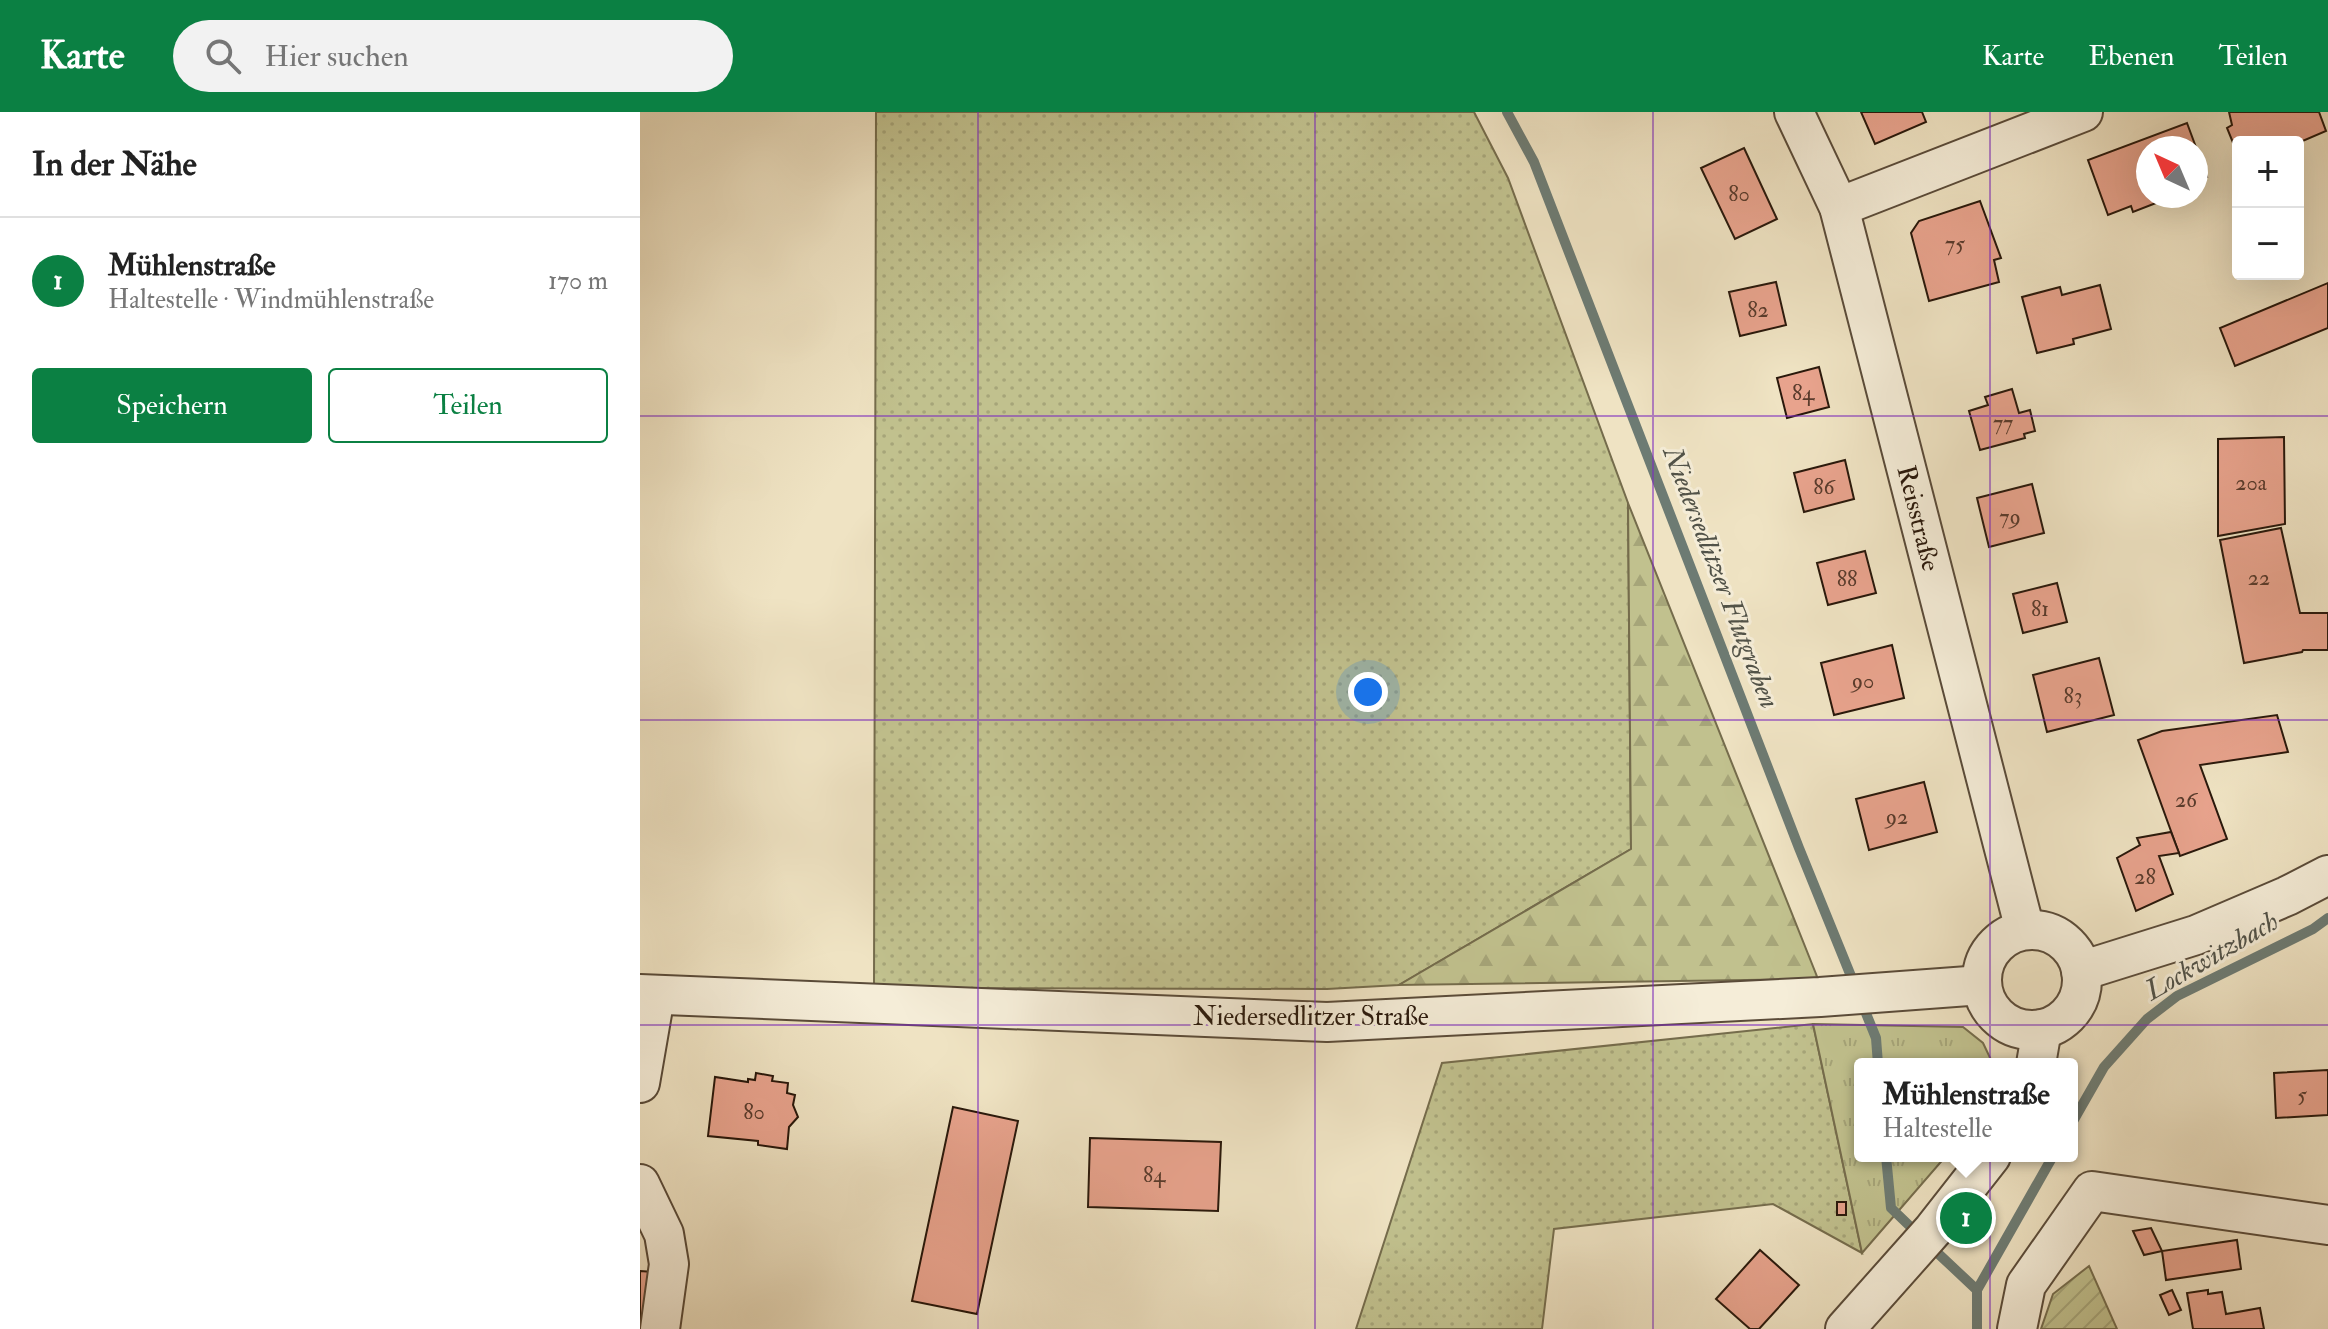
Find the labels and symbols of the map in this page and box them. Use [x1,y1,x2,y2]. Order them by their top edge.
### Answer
north arrow [2136,136,2208,208]
house number: 80 [1728,180,1750,208]
house number: 75 [1945,230,1965,258]
house number: 82 [1747,296,1769,324]
house number: 84 [1792,379,1815,407]
house number: 77 [1993,409,2013,437]
water label: Niedersedlitzer Flutgraben [1654,440,1787,713]
street label: Reisstraße [1889,462,1947,575]
house number: 20a [2235,469,2268,497]
house number: 86 [1813,473,1837,501]
house number: 79 [1999,503,2021,531]
house number: 22 [2248,564,2270,592]
house number: 88 [1837,565,1857,593]
house number: 81 [2031,595,2049,623]
house number: 90 [1850,667,1874,695]
your location [1348,672,1388,712]
house number: 83 [2064,682,2082,710]
house number: 26 [2175,786,2199,814]
house number: 92 [1884,803,1908,831]
house number: 28 [2134,863,2156,891]
water label: Lockwitzbach [2138,904,2285,1009]
street label: Niedersedlitzer Straße [1193,1001,1429,1033]
house number: 5 [2297,1081,2307,1109]
house number: 80 [743,1098,765,1126]
house number: 84 [1143,1161,1166,1189]
pin: 1 [1940,1188,1992,1248]

